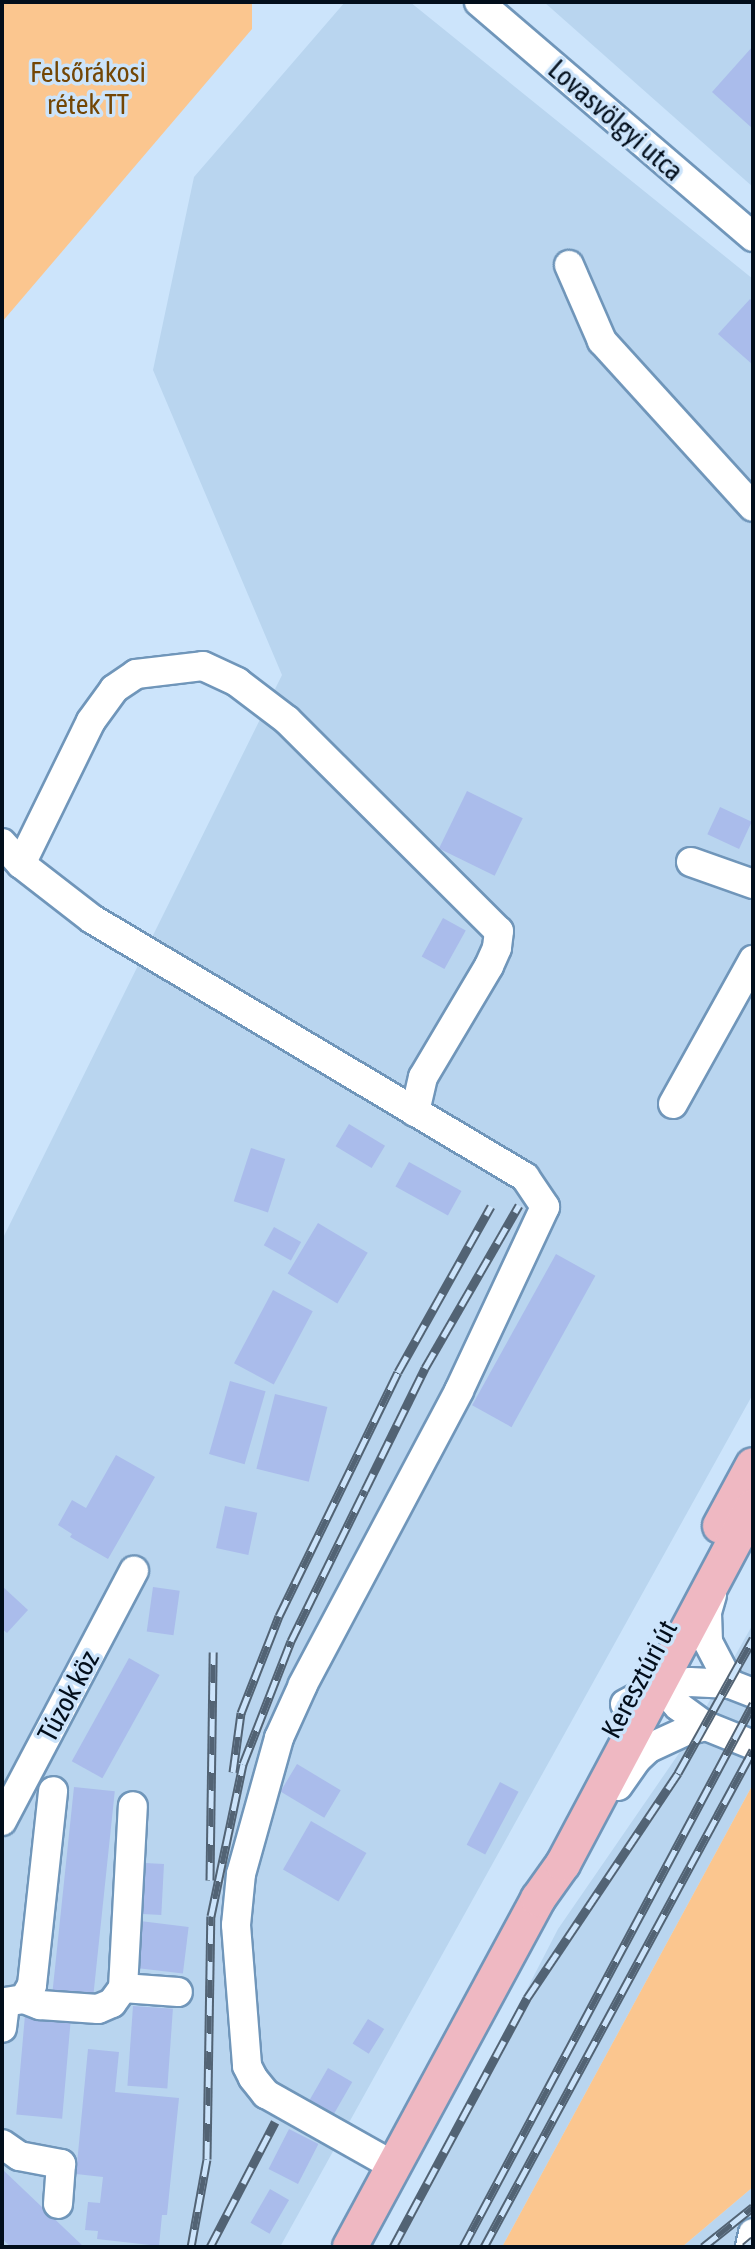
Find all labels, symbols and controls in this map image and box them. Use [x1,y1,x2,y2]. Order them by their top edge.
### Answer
street label: Lovasvölgyi utca [542,52,690,188]
park label: Felsőrákosi rétek TT [30,55,146,121]
street label: Keresztúri út [594,1614,684,1744]
street label: Túzok köz [30,1645,106,1747]

